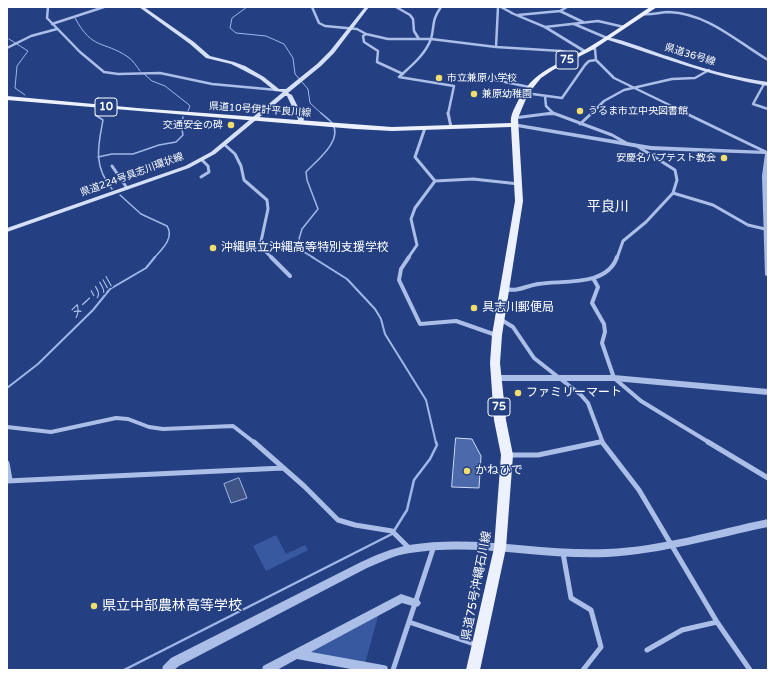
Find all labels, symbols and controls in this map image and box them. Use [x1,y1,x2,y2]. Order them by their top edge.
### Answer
street label: 県道36号線 [663,42,717,68]
road number: 75 [556,51,578,69]
place label: 市立兼原小学校 [447,72,517,84]
marker: 市立兼原小学校 [434,73,444,83]
place label: 兼原幼稚園 [482,88,532,100]
marker: 兼原幼稚園 [469,89,479,99]
road number: 10 [95,98,117,116]
street label: 県道10号伊計平良川線 [208,100,312,120]
place label: うるま市立中央図書館 [588,105,688,117]
marker: うるま市立中央図書館 [575,106,585,116]
place label: 交通安全の碑 [163,119,223,131]
marker: 交通安全の碑 [226,120,236,130]
street label: 県道224号具志川環状線 [79,151,185,199]
place label: 安慶名バプテスト教会 [616,152,716,164]
marker: 安慶名バプテスト教会 [719,153,729,163]
district label: 平良川 [587,199,629,215]
place label: 沖縄県立沖縄高等特別支援学校 [221,241,389,255]
marker: 沖縄県立沖縄高等特別支援学校 [208,243,218,253]
water label: ヌーリ川 [67,276,115,322]
place label: 具志川郵便局 [482,301,554,315]
marker: 具志川郵便局 [469,303,479,313]
place label: ファミリーマート [526,386,622,400]
marker: ファミリーマート [513,388,523,398]
road number: 75 [488,398,510,416]
place label: かねひで [475,464,523,478]
marker: かねひで [462,466,472,476]
street label: 県道75号沖縄石川線 [459,530,495,642]
place label: 県立中部農林高等学校 [102,598,242,614]
marker: 県立中部農林高等学校 [89,601,99,611]

